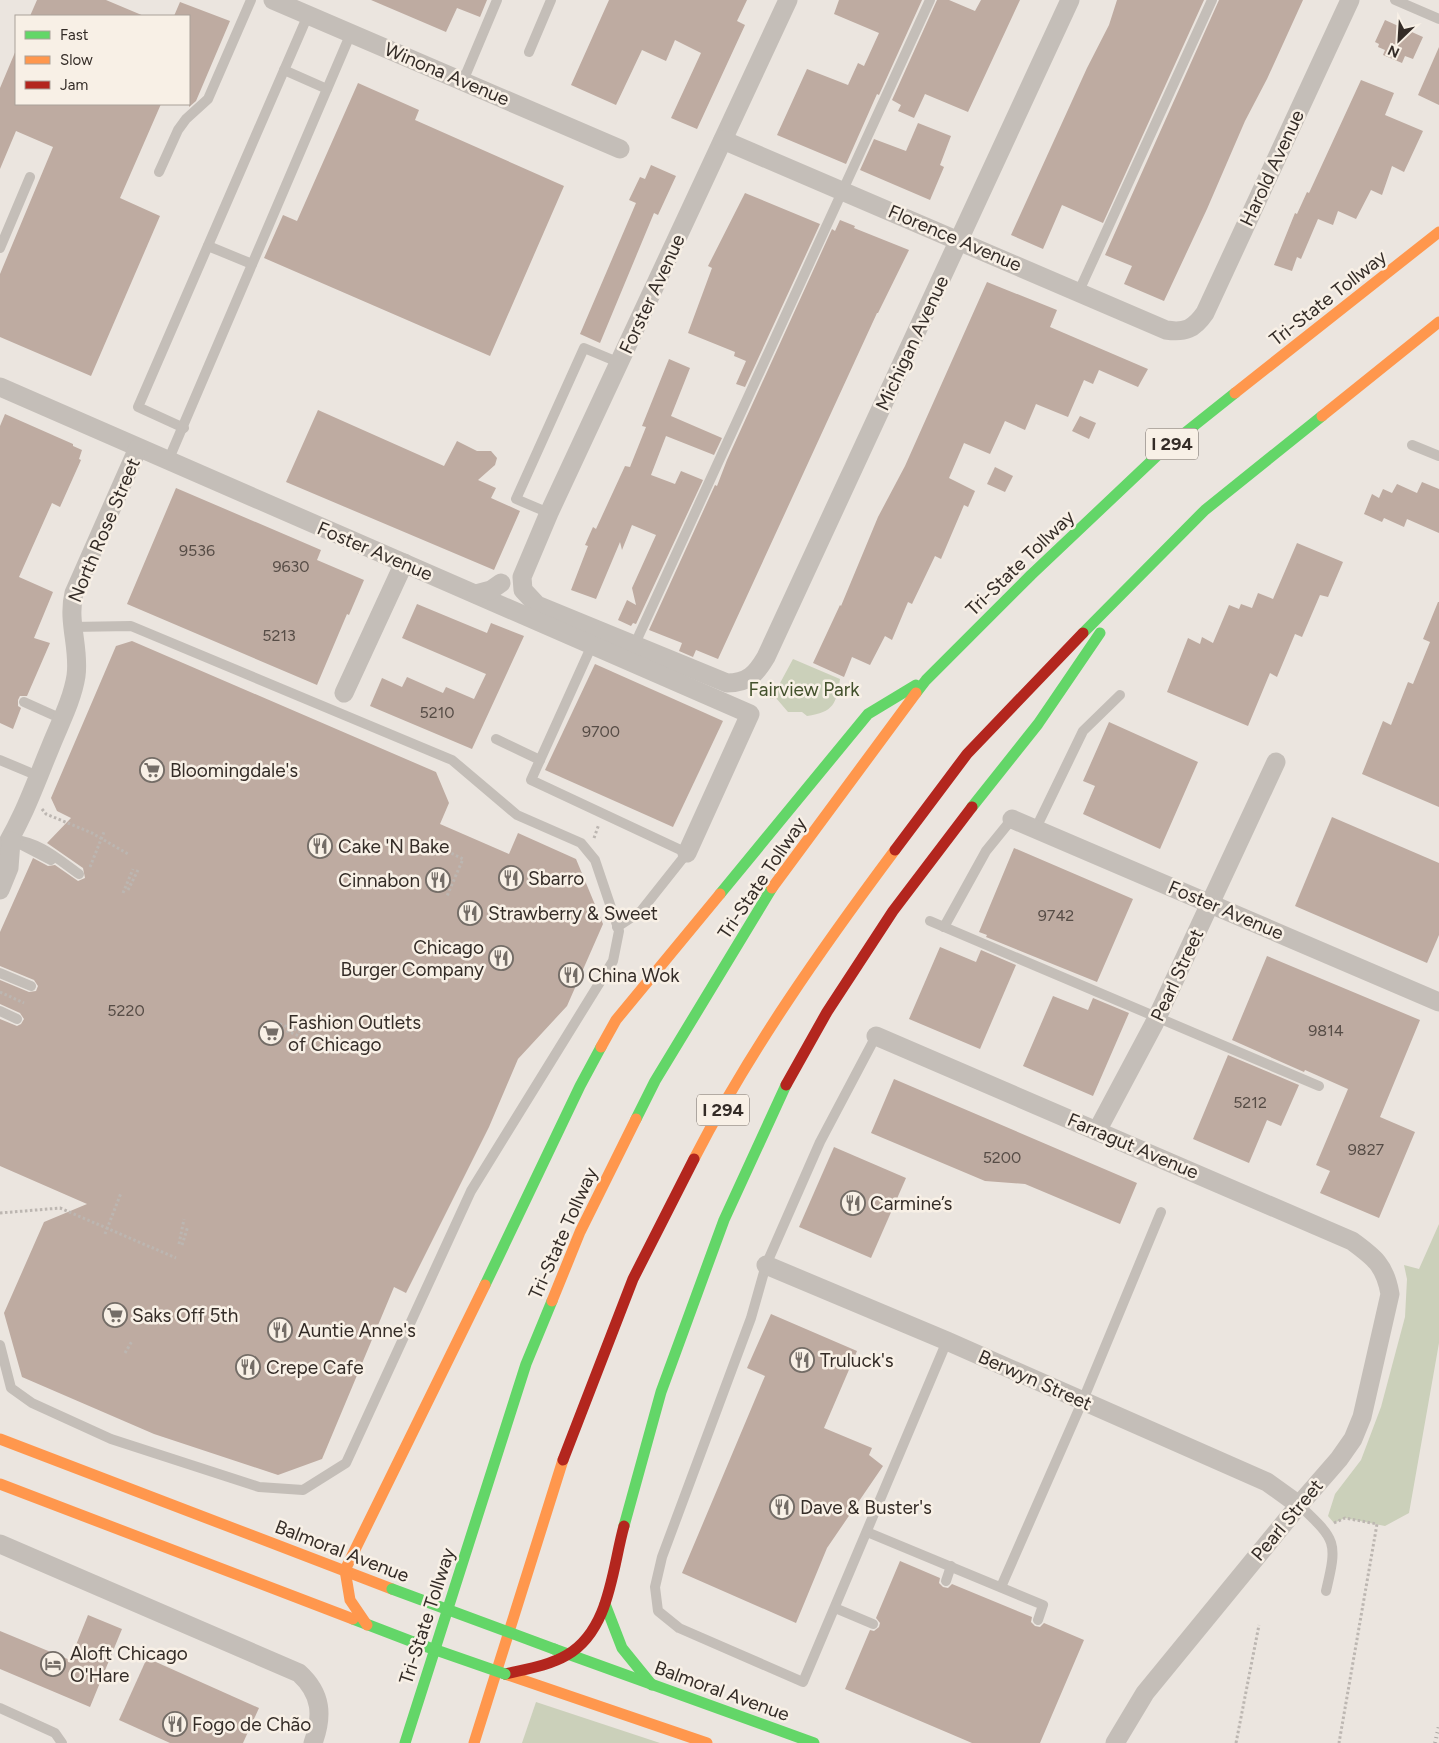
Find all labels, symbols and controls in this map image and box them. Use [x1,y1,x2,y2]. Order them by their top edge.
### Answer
legend [15,15,190,105]
north arrow [1374,15,1424,65]
text: Fast [60,26,89,44]
street label: Winona Avenue [381,37,513,111]
text: N [1385,41,1402,61]
text: Slow [60,51,93,69]
text: Jam [60,76,88,94]
street label: Harold Avenue [1235,106,1309,230]
street label: Florence Avenue [885,200,1025,276]
street label: Forster Avenue [614,231,690,357]
street label: Tri-State Tollway [1265,245,1391,351]
street label: Michigan Avenue [871,272,953,414]
road number: I 294 [1146,428,1198,459]
street label: North Rose Street [63,454,145,606]
street label: Tri-State Tollway [961,505,1079,621]
street label: Foster Avenue [314,516,436,586]
house number: 9536 [179,541,215,560]
house number: 9630 [272,557,310,576]
house number: 5213 [262,626,296,645]
park label: Fairview Park [749,678,860,701]
house number: 5210 [419,703,455,722]
house number: 9700 [582,722,620,741]
supermarket icon: Bloomingdale's [139,757,165,783]
place label: Bloomingdale's [170,759,298,782]
street label: Tri-State Tollway [713,813,811,943]
restaurant icon: Cake 'N Bake [307,833,333,859]
place label: Cake 'N Bake [338,835,449,858]
restaurant icon: Sbarro [498,865,524,891]
restaurant icon: Cinnabon [425,867,451,893]
place label: Sbarro [528,867,584,890]
place label: Cinnabon [338,869,420,892]
street label: Foster Avenue [1165,875,1287,945]
restaurant icon: Strawberry & Sweet [457,900,483,926]
place label: Strawberry & Sweet [488,902,658,925]
house number: 9742 [1038,906,1074,925]
street label: Pearl Street [1146,925,1208,1025]
place label: Chicago Burger Company [340,936,484,981]
restaurant icon: Chicago Burger Company [488,945,514,971]
restaurant icon: China Wok [558,962,584,988]
place label: China Wok [588,964,680,987]
house number: 5220 [107,1001,145,1020]
place label: Fashion Outlets of Chicago [288,1011,421,1056]
supermarket icon: Fashion Outlets of Chicago [258,1020,284,1046]
house number: 9814 [1308,1021,1344,1040]
house number: 5212 [1233,1093,1267,1112]
road number: I 294 [697,1094,749,1126]
street label: Farragut Avenue [1064,1108,1202,1184]
house number: 9827 [1348,1140,1385,1159]
house number: 5200 [983,1148,1021,1167]
street label: Tri-State Tollway [524,1163,602,1303]
restaurant icon: Carmine’s [840,1190,866,1216]
place label: Carmine’s [870,1192,953,1215]
supermarket icon: Saks Off 5th [102,1302,128,1328]
place label: Saks Off 5th [132,1304,238,1327]
restaurant icon: Auntie Anne's [267,1317,293,1343]
place label: Auntie Anne's [298,1319,416,1342]
street label: Berwyn Street [975,1345,1095,1415]
restaurant icon: Truluck's [789,1347,815,1373]
place label: Truluck's [820,1349,894,1372]
restaurant icon: Crepe Cafe [235,1354,261,1380]
place label: Crepe Cafe [266,1356,364,1379]
street label: Pearl Street [1246,1475,1328,1565]
restaurant icon: Dave & Buster's [769,1494,795,1520]
place label: Dave & Buster's [800,1496,932,1519]
street label: Balmoral Avenue [272,1515,412,1587]
street label: Tri-State Tollway [394,1545,460,1687]
place label: Aloft Chicago O'Hare [70,1642,188,1687]
hotel icon: Aloft Chicago O'Hare [40,1651,66,1677]
street label: Balmoral Avenue [651,1656,793,1726]
restaurant icon: Fogo de Chão [162,1711,188,1737]
place label: Fogo de Chão [192,1713,311,1736]

